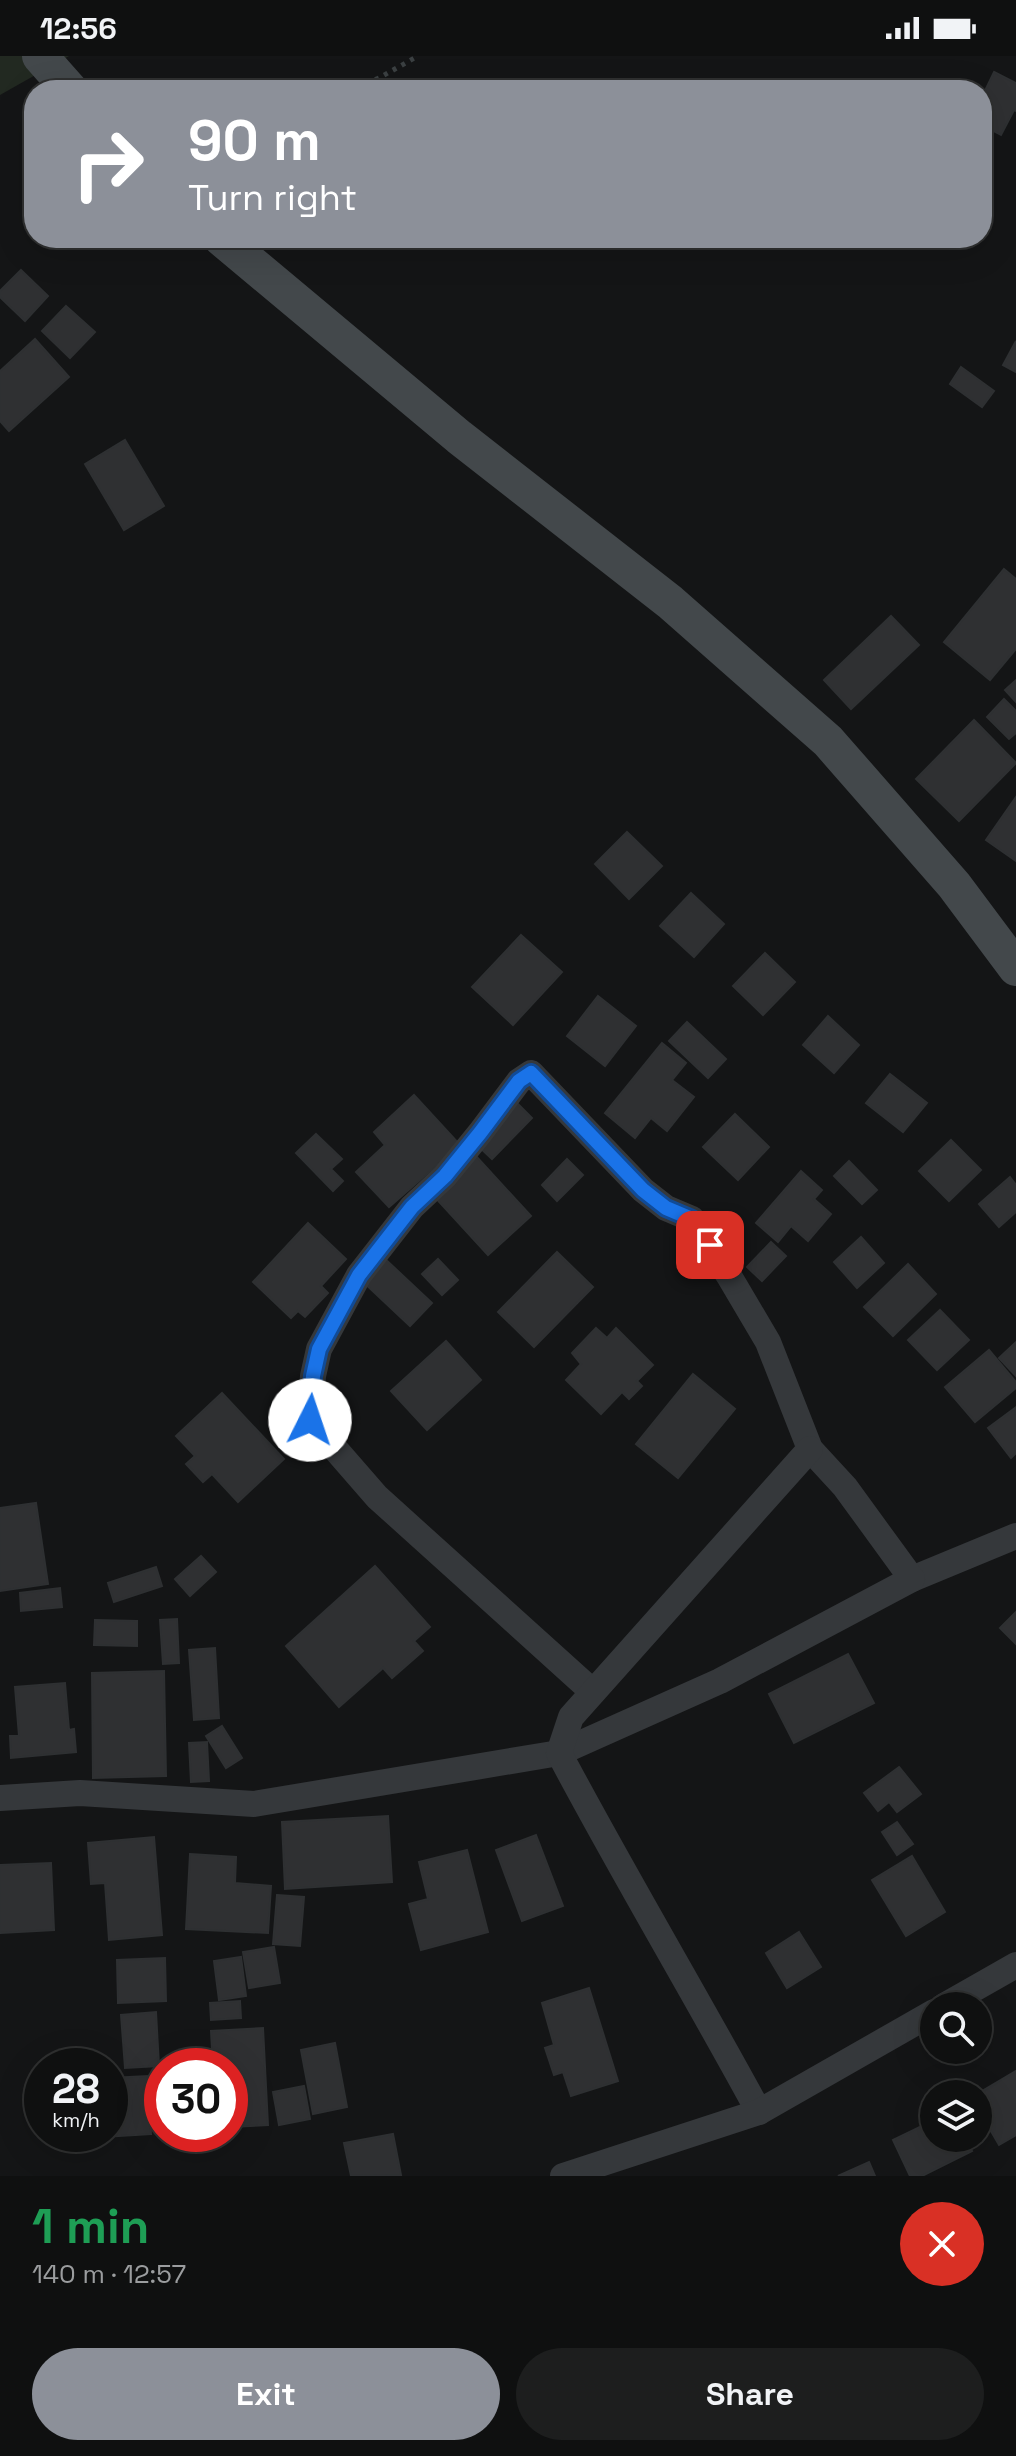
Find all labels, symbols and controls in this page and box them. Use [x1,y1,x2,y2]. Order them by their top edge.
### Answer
text: 12:56 [40,9,117,48]
text: 90 m [188,105,321,176]
icon: right [56,112,160,216]
text: Turn right [188,175,357,221]
pin [676,1211,744,1279]
icon: arrive [688,1223,732,1267]
position arrow [268,1378,352,1462]
map controls [920,1992,992,2152]
button: search [920,1992,992,2064]
speed limit sign: 30 [144,2048,248,2152]
text: 28 [52,2064,100,2115]
button: layers [920,2080,992,2152]
text: km/h [52,2107,100,2133]
text: 1 min [32,2196,149,2257]
button: close [900,2202,984,2286]
text: 140 m · 12:57 [32,2257,186,2291]
button: Exit [32,2348,500,2440]
button: Share [516,2348,984,2440]

